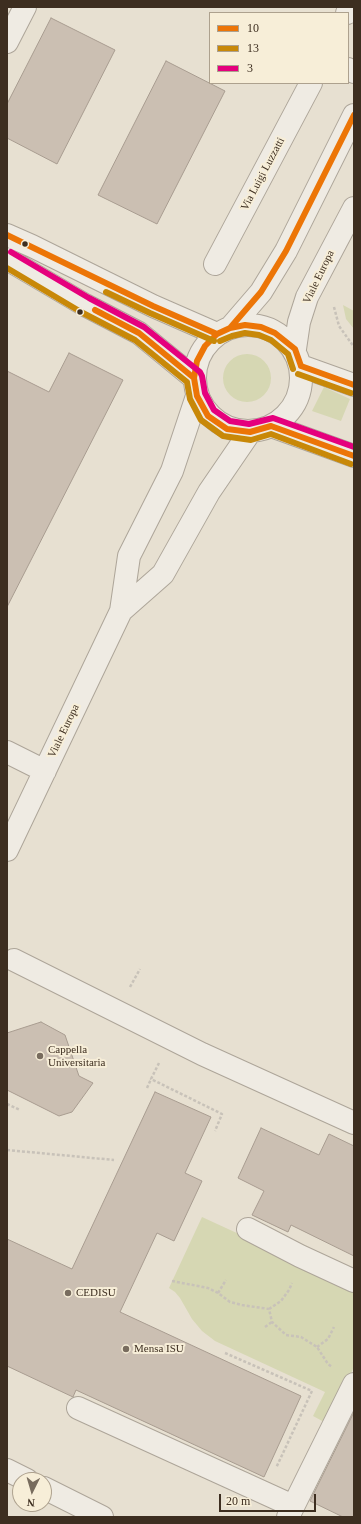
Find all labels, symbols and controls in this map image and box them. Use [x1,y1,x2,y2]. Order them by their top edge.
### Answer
legend [209,12,349,84]
text: 10 [247,21,259,35]
text: 13 [247,41,259,55]
text: 3 [247,61,253,75]
street label: Via Luigi Luzzatti [238,135,288,213]
unlabelled marker [20,239,30,249]
street label: Viale Europa [300,248,338,306]
unlabelled marker [75,307,85,317]
street label: Viale Europa [45,702,83,760]
place label: Cappella Universitaria [48,1043,105,1069]
marker: Cappella Universitaria [35,1051,45,1061]
place label: CEDISU [76,1286,116,1300]
marker: CEDISU [63,1288,73,1298]
place label: Mensa ISU [134,1342,184,1356]
marker: Mensa ISU [121,1344,131,1354]
north arrow [12,1472,52,1512]
scale bar [221,1486,318,1512]
text: 20 m [226,1494,250,1508]
text: N [27,1497,36,1509]

